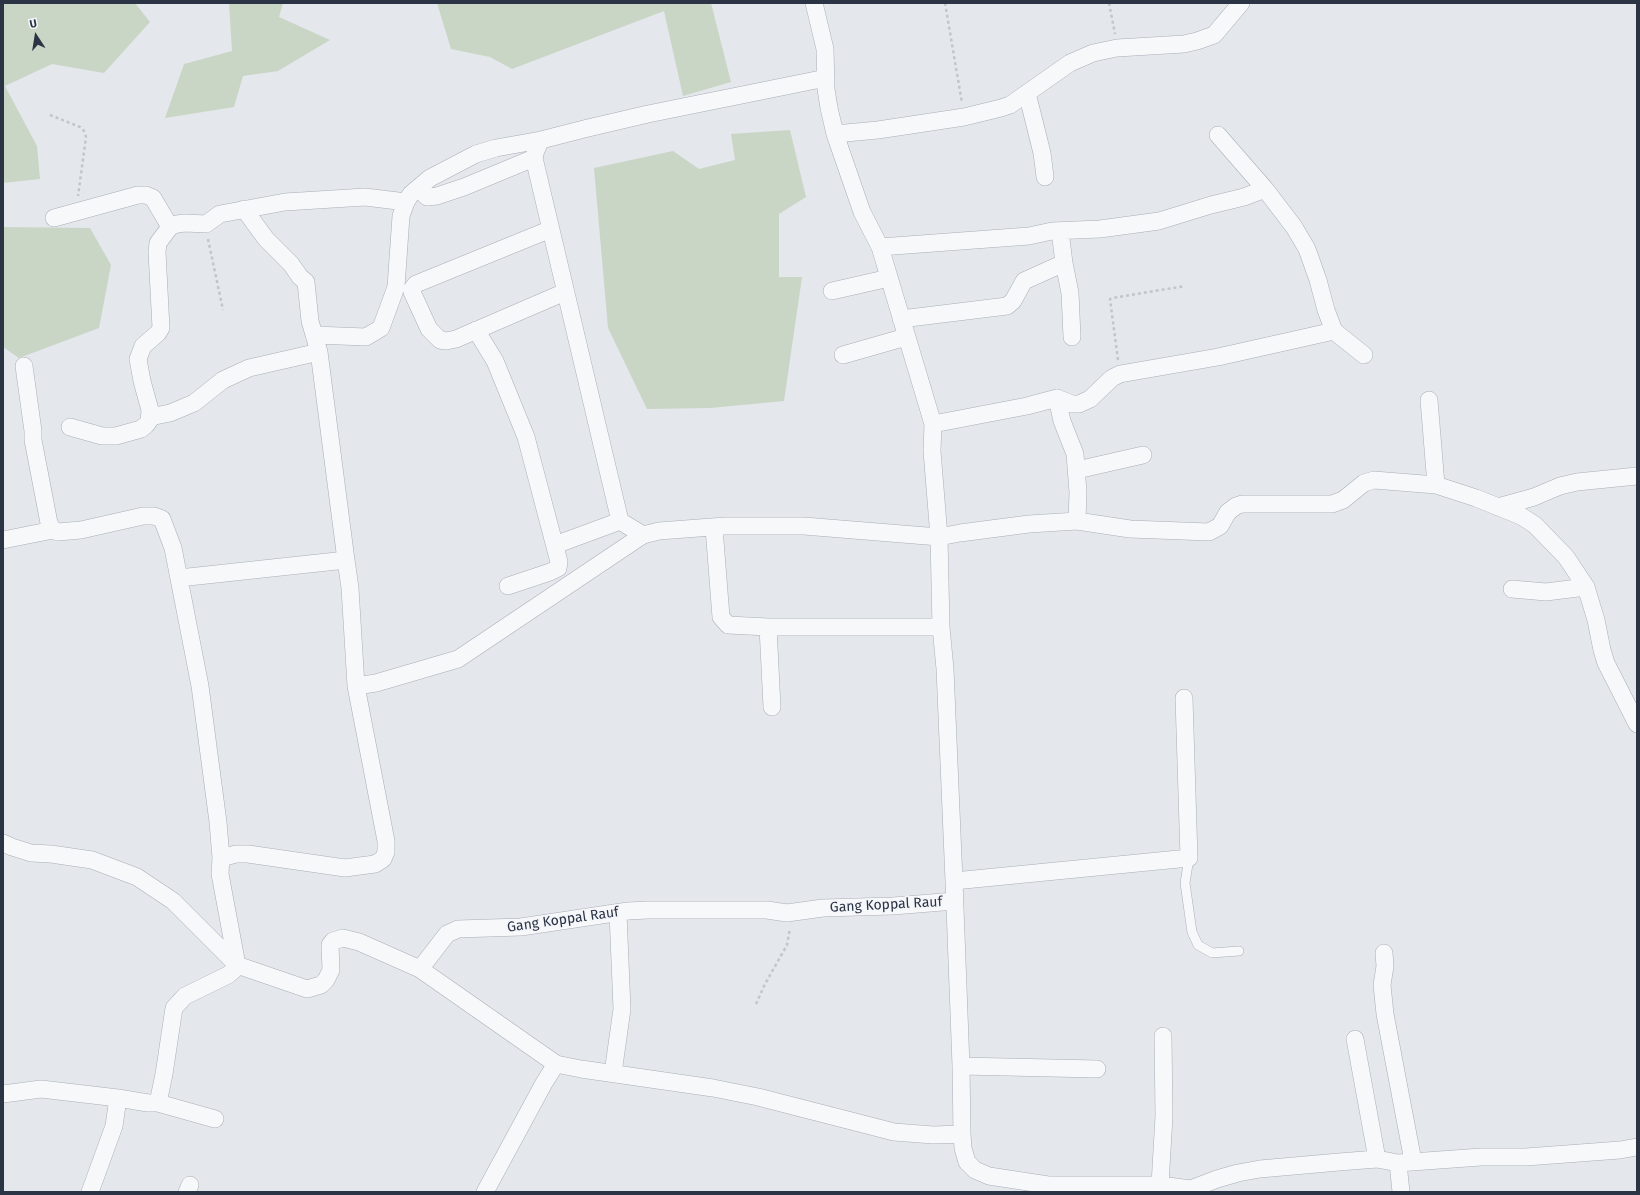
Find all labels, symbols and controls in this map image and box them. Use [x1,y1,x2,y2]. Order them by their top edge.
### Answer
north arrow [16,16,56,56]
text: U [29,17,38,31]
street label: Gang Koppal Rauf [829,894,943,916]
street label: Gang Koppal Rauf [506,904,620,936]

